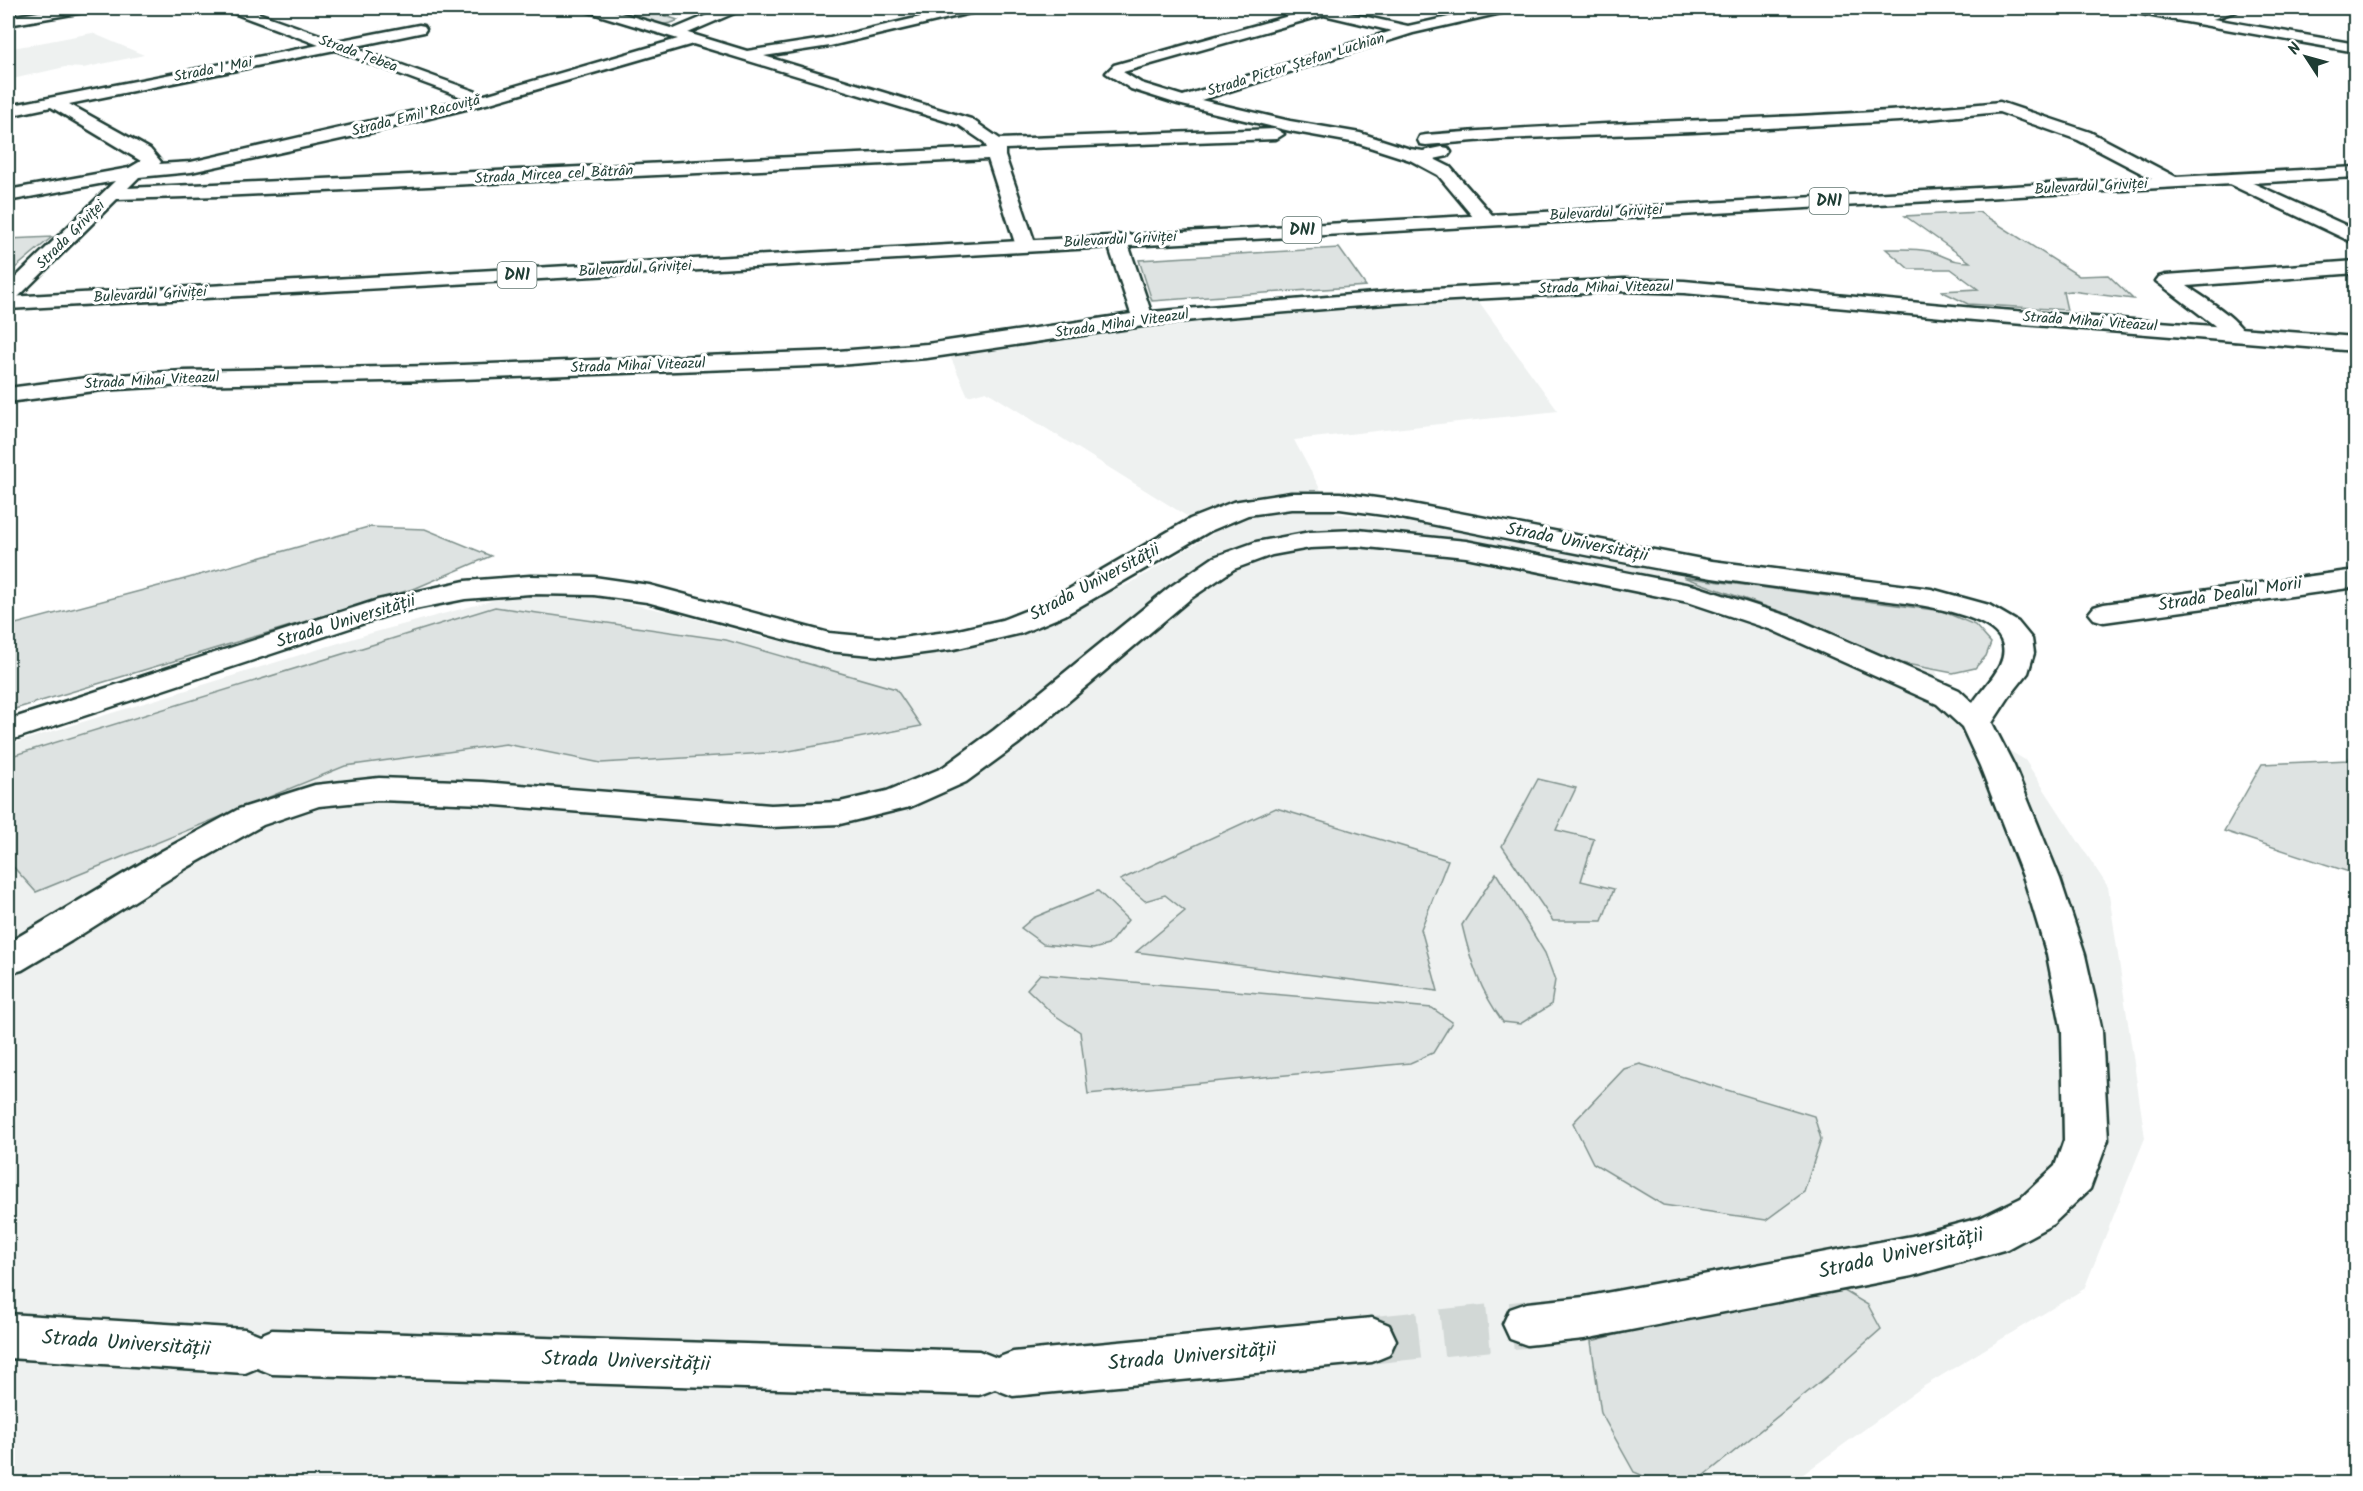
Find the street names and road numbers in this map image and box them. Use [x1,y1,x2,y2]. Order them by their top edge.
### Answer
street label: Strada Pictor Ștefan Luchian [1204,27,1388,103]
street label: Strada Țebea [315,29,401,79]
street label: Strada 1 Mai [172,50,256,89]
street label: Strada Emil Racoviță [349,88,485,144]
street label: Strada Mircea cel Bătrân [474,159,634,191]
street label: Bulevardul Griviței [2034,172,2150,202]
road number: DN1 [1810,188,1848,214]
street label: Strada Griviței [31,194,112,275]
street label: Bulevardul Griviței [1549,198,1665,228]
road number: DN1 [1282,217,1322,243]
street label: Bulevardul Griviței [1063,225,1179,255]
street label: Bulevardul Griviței [578,254,694,284]
road number: DN1 [498,262,536,288]
street label: Strada Mihai Viteazul [1538,275,1674,301]
street label: Bulevardul Griviței [93,280,209,310]
street label: Strada Mihai Viteazul [1053,303,1191,345]
street label: Strada Mihai Viteazul [2022,305,2158,339]
street label: Strada Mihai Viteazul [570,352,706,380]
street label: Strada Mihai Viteazul [84,365,220,397]
street label: Strada Universității [1503,515,1651,571]
street label: Strada Universității [1024,536,1166,630]
street label: Strada Dealul Morii [2156,569,2305,621]
street label: Strada Universității [273,587,420,657]
street label: Strada Universității [1815,1219,1988,1289]
street label: Strada Universității [41,1322,212,1366]
street label: Strada Universității [1107,1333,1278,1381]
street label: Strada Universității [541,1343,712,1381]

